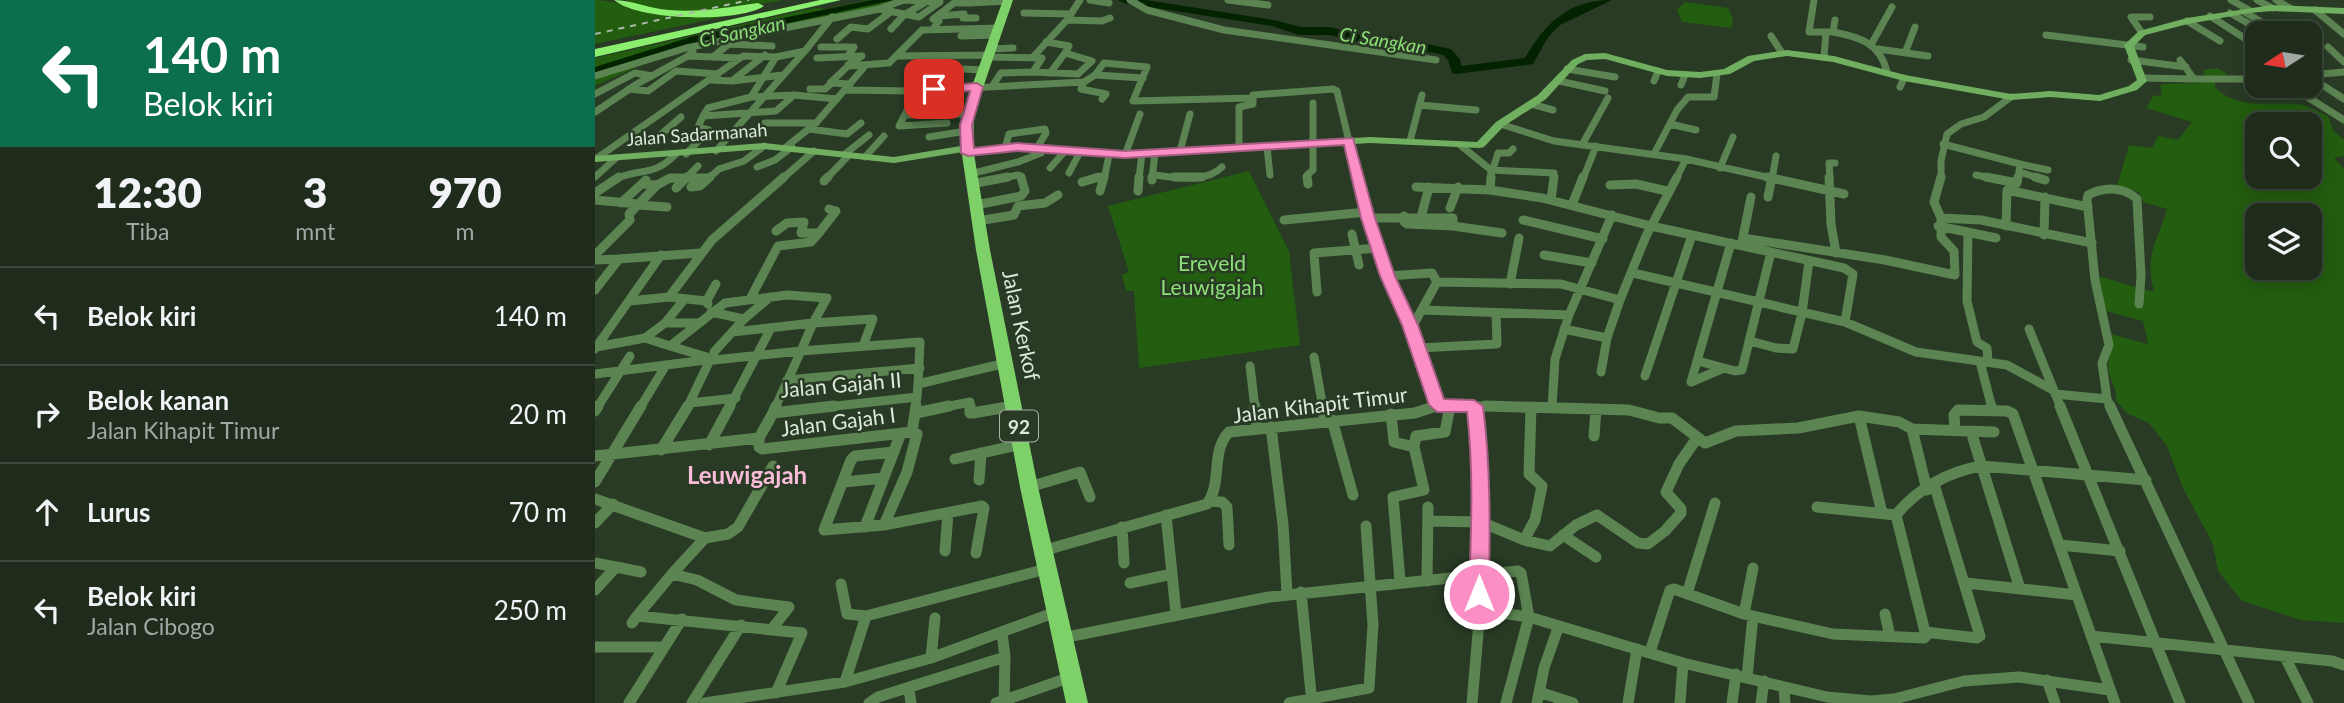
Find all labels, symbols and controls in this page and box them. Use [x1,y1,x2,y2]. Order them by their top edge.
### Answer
water label: Ci Sangkan [697,11,787,51]
north arrow [2245,21,2322,98]
map controls [2245,21,2322,280]
water label: Ci Sangkan [1338,22,1428,58]
text: 140 m [143,25,281,83]
icon: left [28,28,119,119]
pin [904,59,964,119]
icon: arrive [915,70,953,108]
text: Belok kiri [143,84,274,123]
button: search [2245,112,2322,189]
street label: Jalan Sadarmanah [626,118,768,150]
text: 12:30 [93,167,202,217]
text: 3 [303,167,327,217]
text: 970 [429,167,502,217]
button: layers [2245,203,2322,280]
text: Tiba [126,217,169,245]
text: mnt [295,217,335,245]
text: m [456,217,475,245]
park label: Ereveld Leuwigajah [1161,250,1263,299]
street label: Jalan Kerkof [998,267,1046,383]
icon: left [28,297,66,335]
text: Belok kiri [87,300,196,332]
text: 140 m [494,300,567,332]
street label: Jalan Gajah II [779,366,903,402]
street label: Jalan Kihapit Timur [1231,381,1409,427]
text: Belok kanan [87,384,229,416]
icon: right [28,395,66,433]
text: 20 m [509,398,567,430]
street label: Jalan Gajah I [779,402,897,440]
road number: 92 [1000,410,1038,442]
text: Jalan Kihapit Timur [87,416,279,444]
district label: Leuwigajah [687,460,807,489]
icon: ahead [28,493,66,531]
text: Lurus [87,496,150,528]
text: 70 m [509,496,567,528]
position arrow [1442,557,1516,631]
text: Belok kiri [87,580,196,612]
icon: left [28,591,66,629]
text: 250 m [494,594,567,626]
text: Jalan Cibogo [87,612,215,640]

